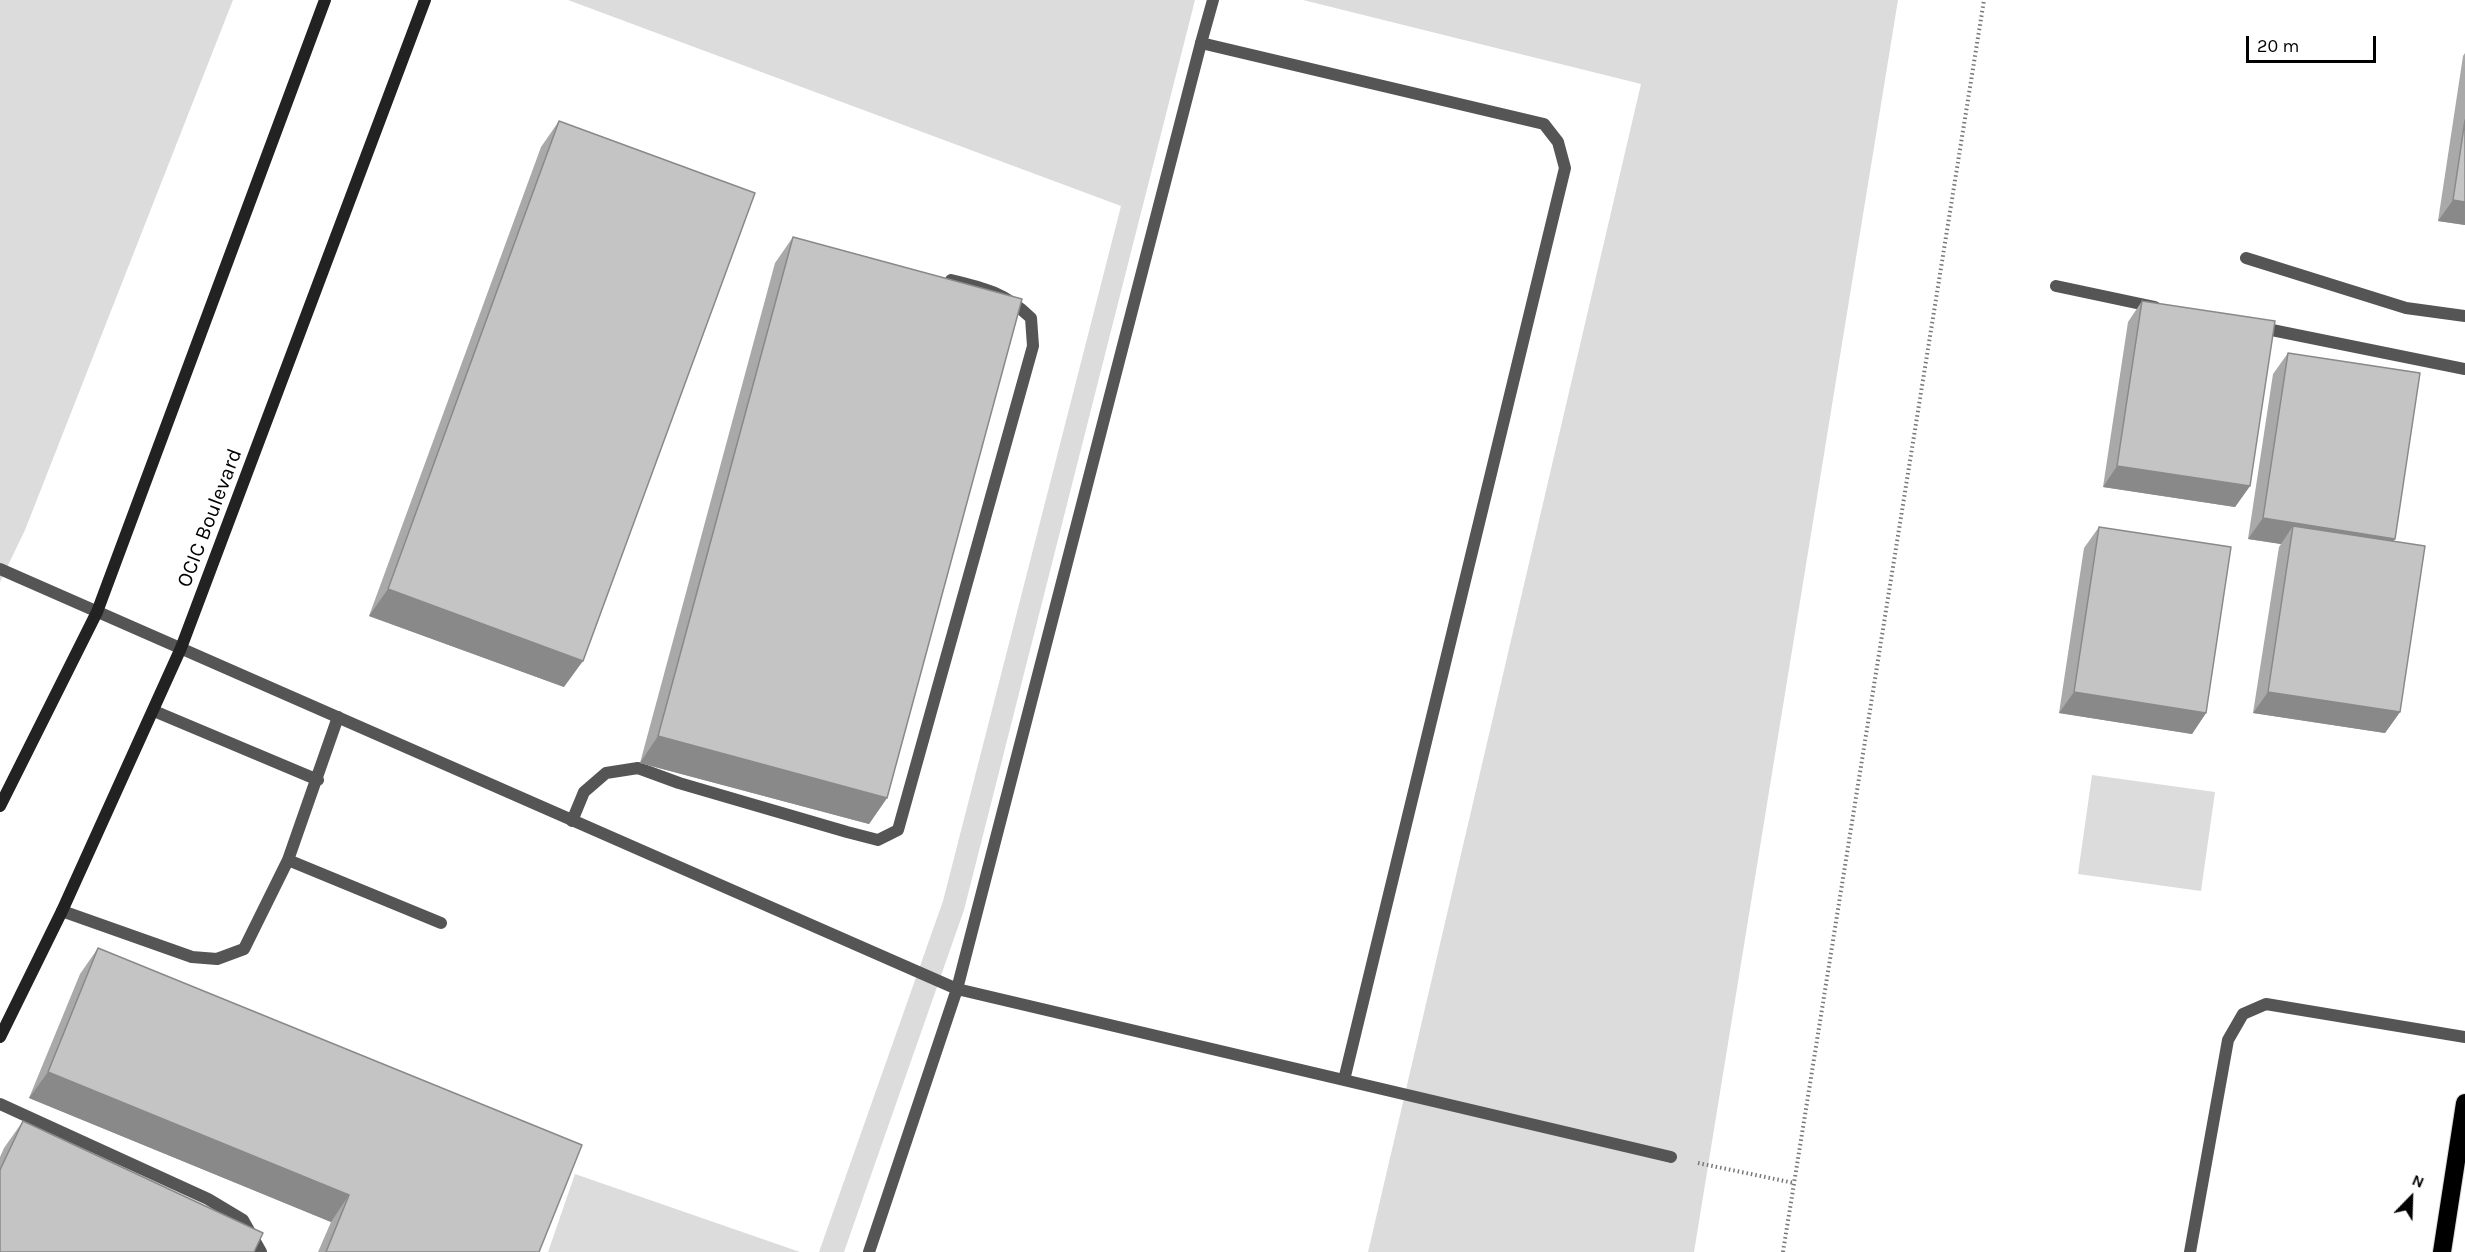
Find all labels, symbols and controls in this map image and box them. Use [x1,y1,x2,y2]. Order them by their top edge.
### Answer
scale bar [2249,24,2380,62]
text: 20 m [2257,35,2299,57]
street label: OCIC Boulevard [172,445,248,591]
north arrow [2381,1168,2441,1228]
text: N [2409,1170,2427,1192]

